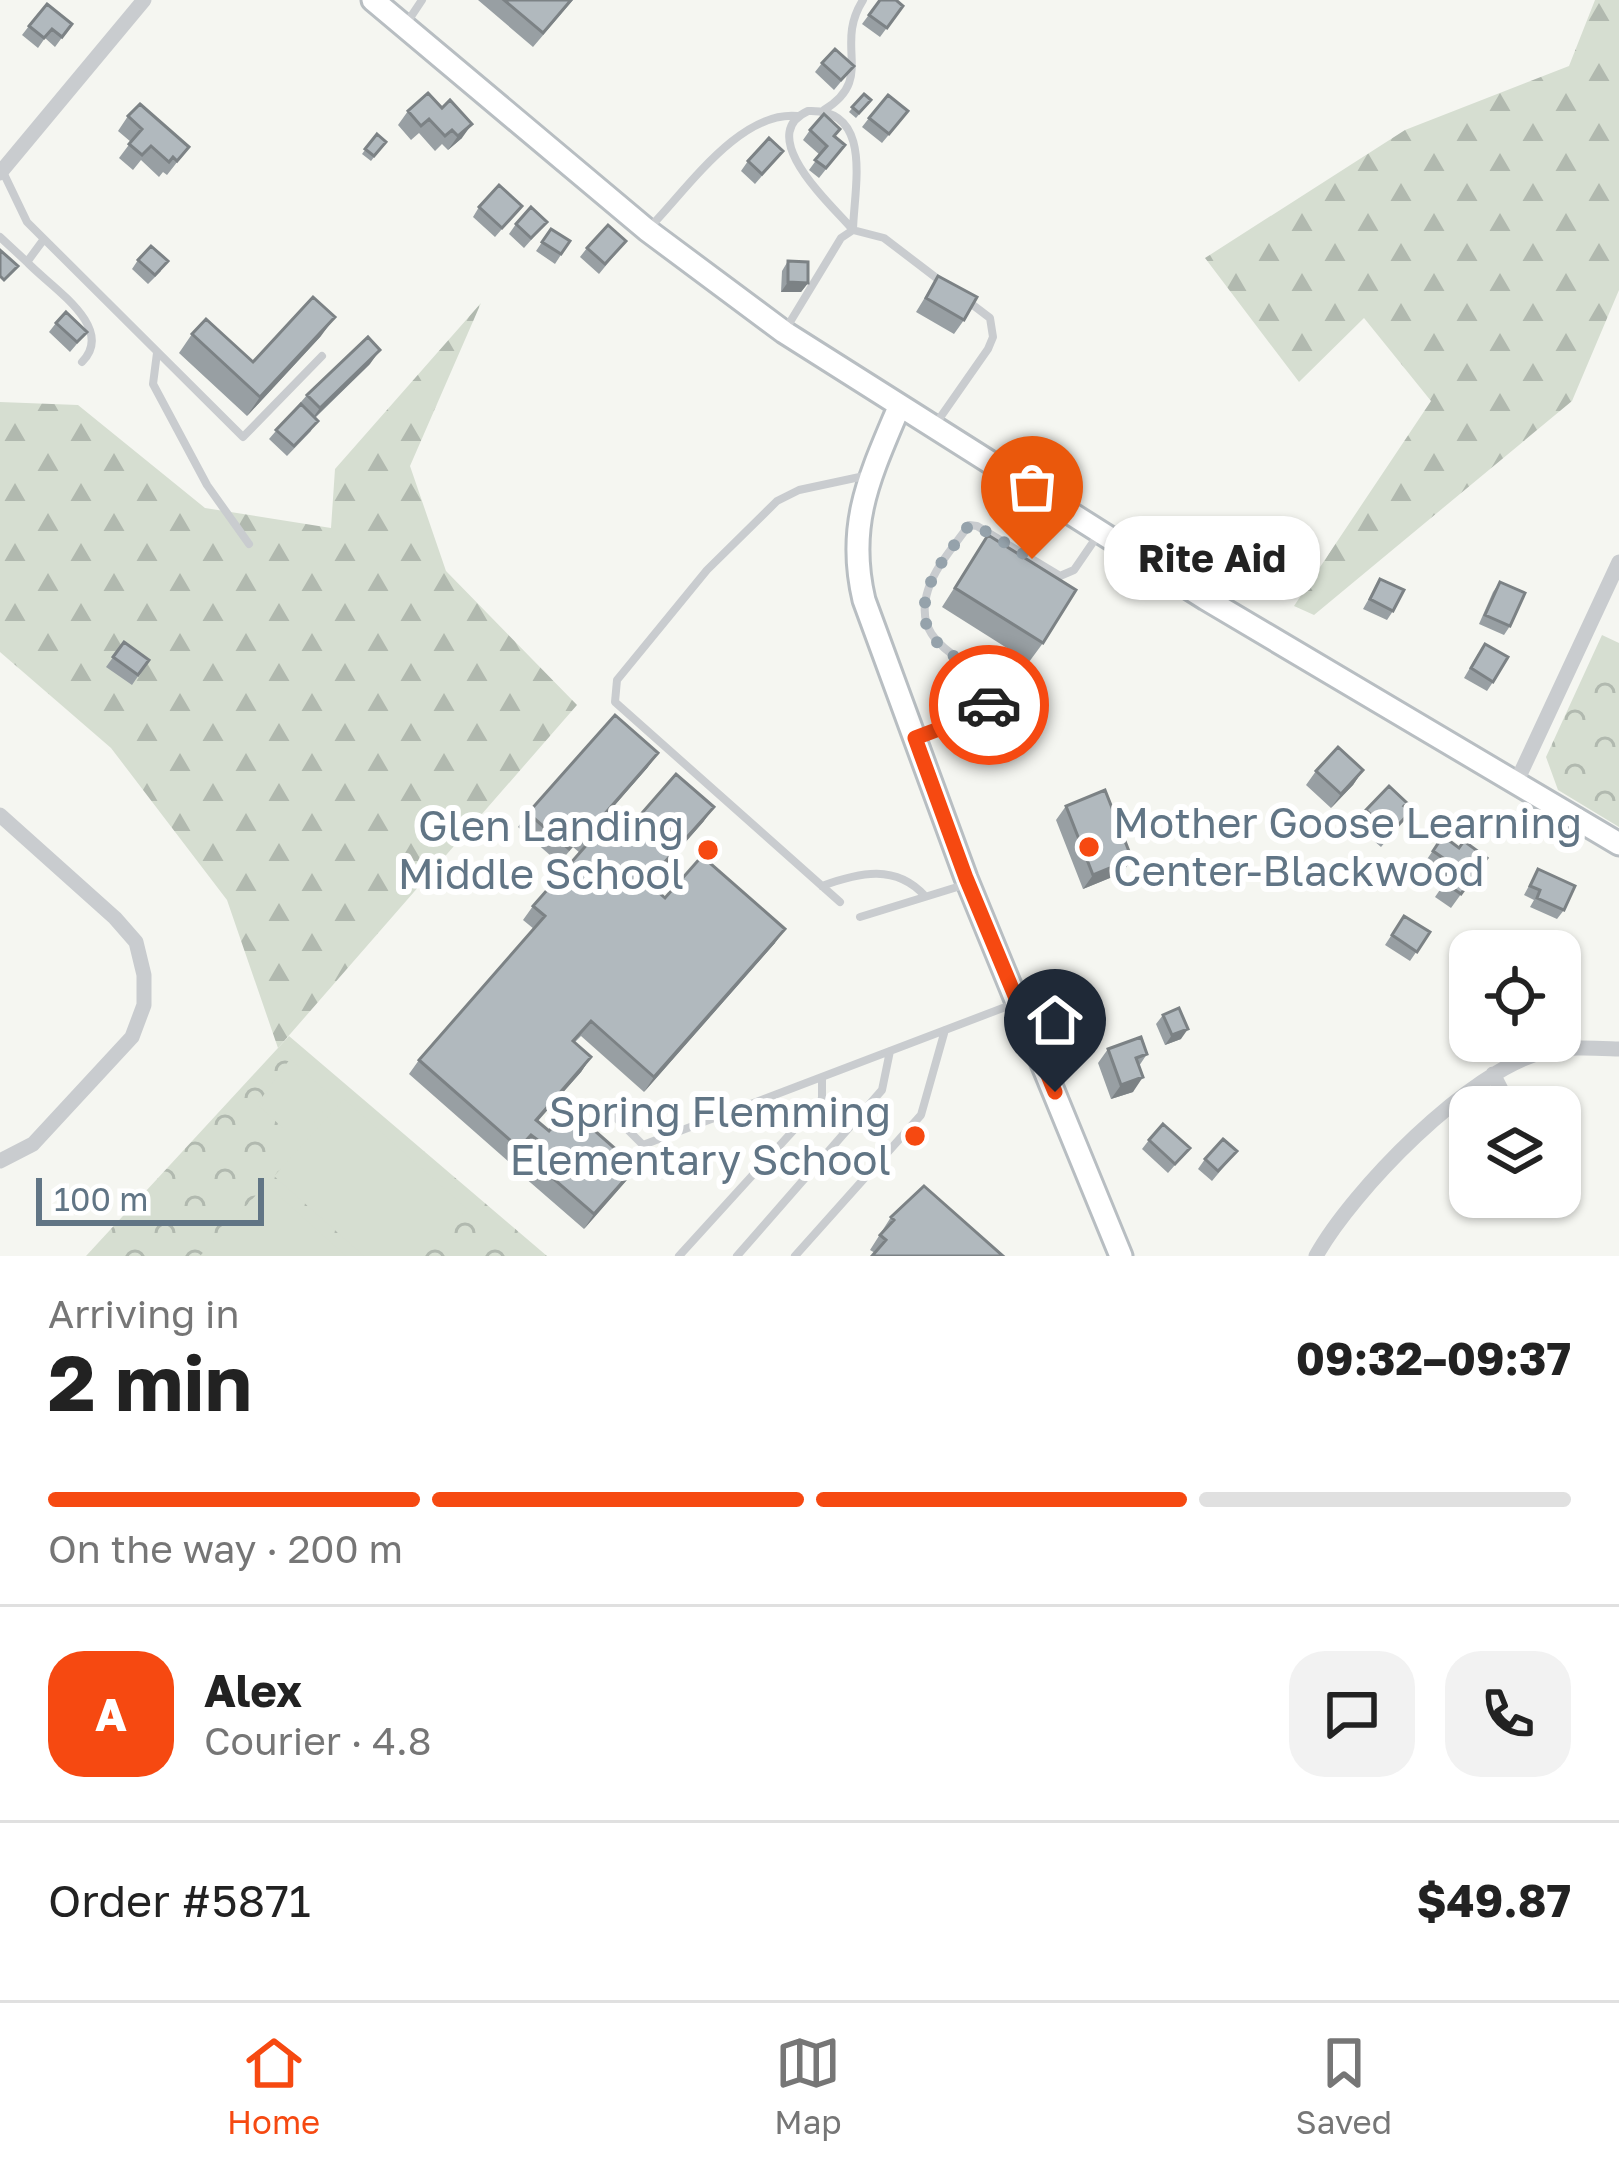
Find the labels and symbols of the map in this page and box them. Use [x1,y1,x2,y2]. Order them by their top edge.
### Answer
pin [981,436,1083,559]
callout: Rite Aid [1104,517,1320,601]
courier [929,645,1049,765]
place label: Mother Goose Learning Center-Blackwood [1113,797,1582,895]
place label: Glen Landing Middle School [398,800,684,898]
marker: Mother Goose Learning Center-Blackwood [1076,834,1102,860]
marker: Glen Landing Middle School [695,837,721,863]
pin [1004,969,1106,1092]
place label: Spring Flemming Elementary School [509,1086,891,1184]
marker: Spring Flemming Elementary School [902,1123,928,1149]
scale bar [36,1172,264,1225]

